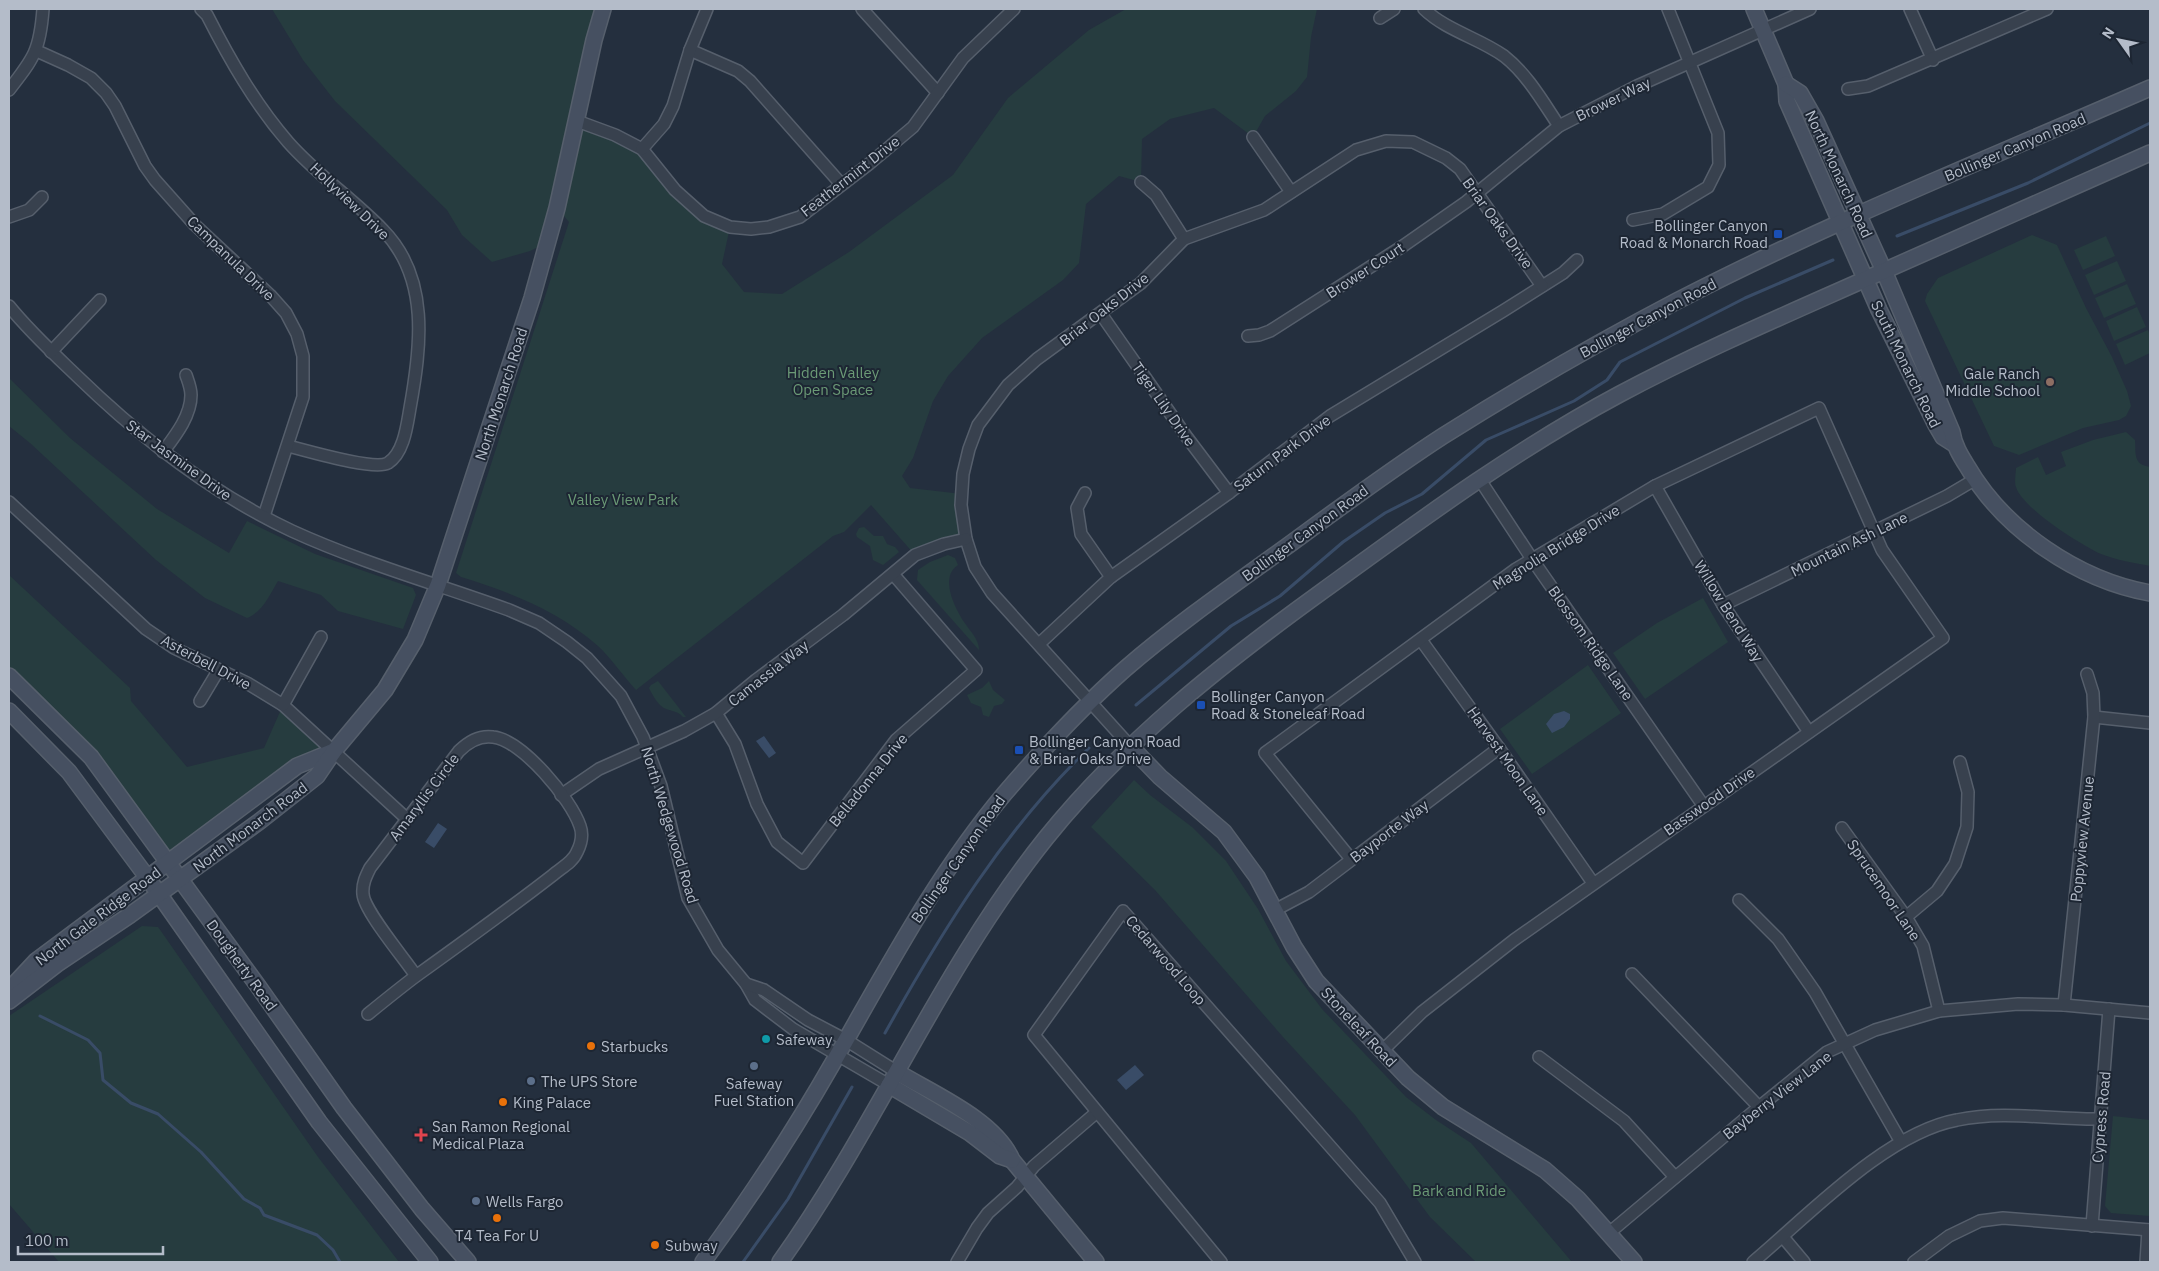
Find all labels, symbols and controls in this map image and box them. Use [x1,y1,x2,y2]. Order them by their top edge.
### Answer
north arrow [2094,15,2144,65]
text: N [2098,24,2118,42]
street label: Brower Way [1572,73,1654,125]
street label: North Monarch Road [1801,107,1877,241]
street label: Bollinger Canyon Road [1941,109,2089,185]
street label: Feathermint Drive [797,131,903,221]
street label: Hollyview Drive [306,158,394,244]
street label: Briar Oaks Drive [1459,174,1537,272]
street label: Campanula Drive [183,211,279,305]
place label: Bollinger Canyon Road & Monarch Road [1619,216,1768,252]
marker: Bollinger Canyon Road & Monarch Road [1772,228,1784,240]
street label: Brower Court [1322,238,1408,302]
street label: Briar Oaks Drive [1056,268,1152,350]
street label: Bollinger Canyon Road [1577,274,1719,362]
street label: South Monarch Road [1867,297,1945,431]
street label: North Monarch Road [471,325,531,463]
street label: Tiger Lily Drive [1128,358,1200,450]
park label: Hidden Valley Open Space [787,363,880,399]
place label: Gale Ranch Middle School [1945,364,2040,400]
marker: Gale Ranch Middle School [2044,376,2056,388]
street label: Saturn Park Drive [1230,410,1334,496]
street label: Star Jasmine Drive [122,415,236,505]
street label: Bollinger Canyon Road [1238,481,1372,585]
park label: Valley View Park [568,490,678,509]
street label: Magnolia Bridge Drive [1489,500,1623,594]
street label: Mountain Ash Lane [1787,507,1911,581]
street label: Willow Bend Way [1690,557,1768,666]
street label: Blossom Ridge Lane [1544,582,1638,704]
street label: Asterbell Drive [158,630,254,694]
street label: Camassia Way [724,635,812,710]
place label: Bollinger Canyon Road & Stoneleaf Road [1211,687,1365,723]
marker: Bollinger Canyon Road & Stoneleaf Road [1195,699,1207,711]
street label: Harvest Moon Lane [1463,703,1553,819]
street label: Belladonna Drive [825,729,911,831]
place label: Bollinger Canyon Road & Briar Oaks Drive [1029,732,1181,768]
street label: North Wedgewood Road [637,744,703,906]
marker: Bollinger Canyon Road & Briar Oaks Drive [1013,744,1025,756]
street label: Amaryllis Circle [385,749,463,845]
street label: Basswood Drive [1660,762,1758,840]
street label: Poppyview Avenue [2066,775,2098,903]
street label: North Monarch Road [189,778,311,876]
street label: Bollinger Canyon Road [907,791,1009,927]
street label: Bayporte Way [1346,795,1432,867]
street label: Sprucemoor Lane [1843,836,1925,944]
street label: North Gale Ridge Road [31,863,165,969]
street label: Cedarwood Loop [1122,911,1210,1009]
street label: Dougherty Road [203,916,281,1014]
street label: Stoneleaf Road [1317,983,1401,1071]
place label: Safeway [776,1030,833,1049]
marker: Safeway [760,1033,772,1045]
place label: Starbucks [601,1037,668,1056]
marker: Starbucks [585,1040,597,1052]
street label: Bayberry View Lane [1719,1047,1835,1143]
marker: Safeway Fuel Station [748,1060,760,1072]
street label: Cypress Road [2088,1070,2114,1164]
place label: The UPS Store [541,1072,637,1091]
place label: Safeway Fuel Station [714,1074,794,1110]
marker: The UPS Store [525,1075,537,1087]
place label: King Palace [513,1093,591,1112]
marker: King Palace [497,1096,509,1108]
place label: San Ramon Regional Medical Plaza [432,1117,570,1153]
marker: San Ramon Regional Medical Plaza [414,1128,428,1142]
park label: Bark and Ride [1412,1181,1506,1200]
place label: Wells Fargo [486,1192,564,1211]
marker: Wells Fargo [470,1195,482,1207]
marker: T4 Tea For U [491,1212,503,1224]
scale bar [18,1224,162,1256]
place label: T4 Tea For U [455,1226,539,1245]
text: 100 m [25,1231,69,1250]
place label: Subway [665,1236,718,1255]
marker: Subway [649,1239,661,1251]

